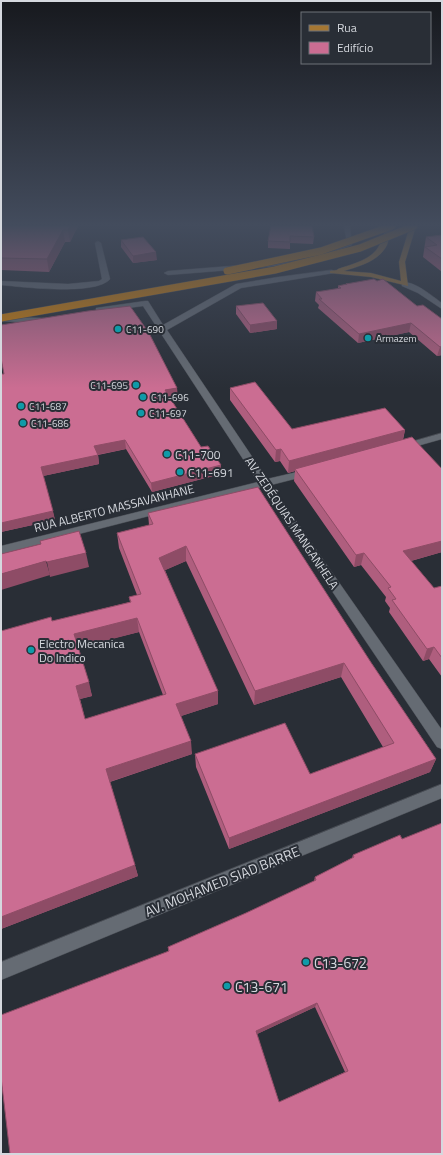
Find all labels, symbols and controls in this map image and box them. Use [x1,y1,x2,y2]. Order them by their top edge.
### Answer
legend [301,12,431,64]
text: Rua [337,18,357,37]
text: Edifício [337,38,373,57]
place label: C11-690 [126,322,164,337]
marker: C11-690 [113,324,123,334]
place label: Armazem [376,331,417,346]
marker: Armazem [363,333,373,343]
place label: C11-695 [90,378,128,393]
marker: C11-695 [131,380,141,390]
place label: C11-696 [151,390,189,405]
marker: C11-696 [138,392,148,402]
place label: C11-687 [29,399,67,414]
marker: C11-687 [16,401,26,411]
place label: C11-697 [149,406,187,421]
marker: C11-697 [136,408,146,418]
place label: C11-686 [31,416,69,431]
marker: C11-686 [18,418,28,428]
place label: C11-700 [175,445,221,464]
marker: C11-700 [162,449,172,459]
street label: AV. ZEDÉQUIAS MANGANHELA [240,453,344,593]
place label: C11-691 [188,463,233,482]
marker: C11-691 [175,467,185,477]
street label: RUA ALBERTO MASSAVANHANE [32,479,196,537]
place label: Electro Mecanica Do Indico [39,634,125,667]
marker: Electro Mecanica Do Indico [26,645,36,655]
street label: AV. MOHAMED SIAD BARRE [141,840,303,922]
place label: C13-672 [314,952,367,973]
marker: C13-672 [301,957,311,967]
place label: C13-671 [235,976,288,997]
marker: C13-671 [222,981,232,991]

